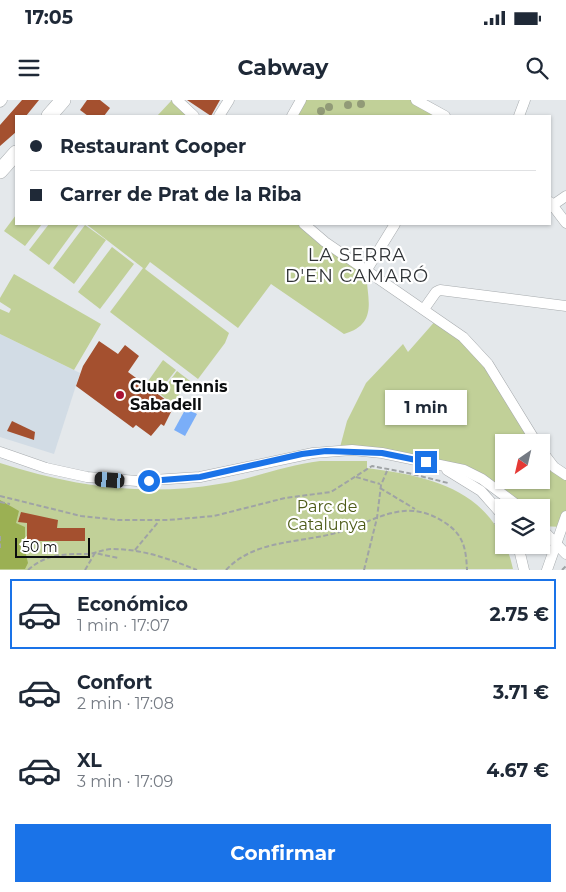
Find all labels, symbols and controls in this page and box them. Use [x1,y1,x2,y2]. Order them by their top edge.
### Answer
text: 17:05 [25,6,73,29]
icon: menu [15,54,43,82]
text: Cabway [238,54,328,81]
icon: search [523,54,551,82]
text: Restaurant Cooper [60,135,246,158]
text: Carrer de Prat de la Riba [60,183,302,206]
district label: LA SERRA D'EN CAMARÓ [285,244,429,287]
place label: Club Tennis Sabadell [130,377,228,414]
marker: Club Tennis Sabadell [114,389,126,401]
callout: 1 min [385,390,467,424]
text: 1 min [404,398,448,417]
north arrow [495,434,550,489]
map controls [495,434,550,554]
route end [415,451,437,473]
route start [138,470,160,492]
car [94,471,125,489]
park label: Parc de Catalunya [287,497,367,534]
button: layers [495,499,550,554]
scale bar [15,534,90,558]
text: 50 m [22,538,58,556]
icon: car [17,592,62,637]
text: Económico [77,593,188,616]
text: 2.75 € [489,603,549,626]
text: 1 min · 17:07 [77,616,170,635]
icon: car [17,670,62,715]
text: Confort [77,671,152,694]
text: 3.71 € [493,681,549,704]
text: 2 min · 17:08 [77,694,174,713]
icon: car [17,748,62,793]
text: XL [77,749,102,772]
text: 4.67 € [486,759,549,782]
text: 3 min · 17:09 [77,772,173,791]
button: Confirmar [15,824,551,882]

